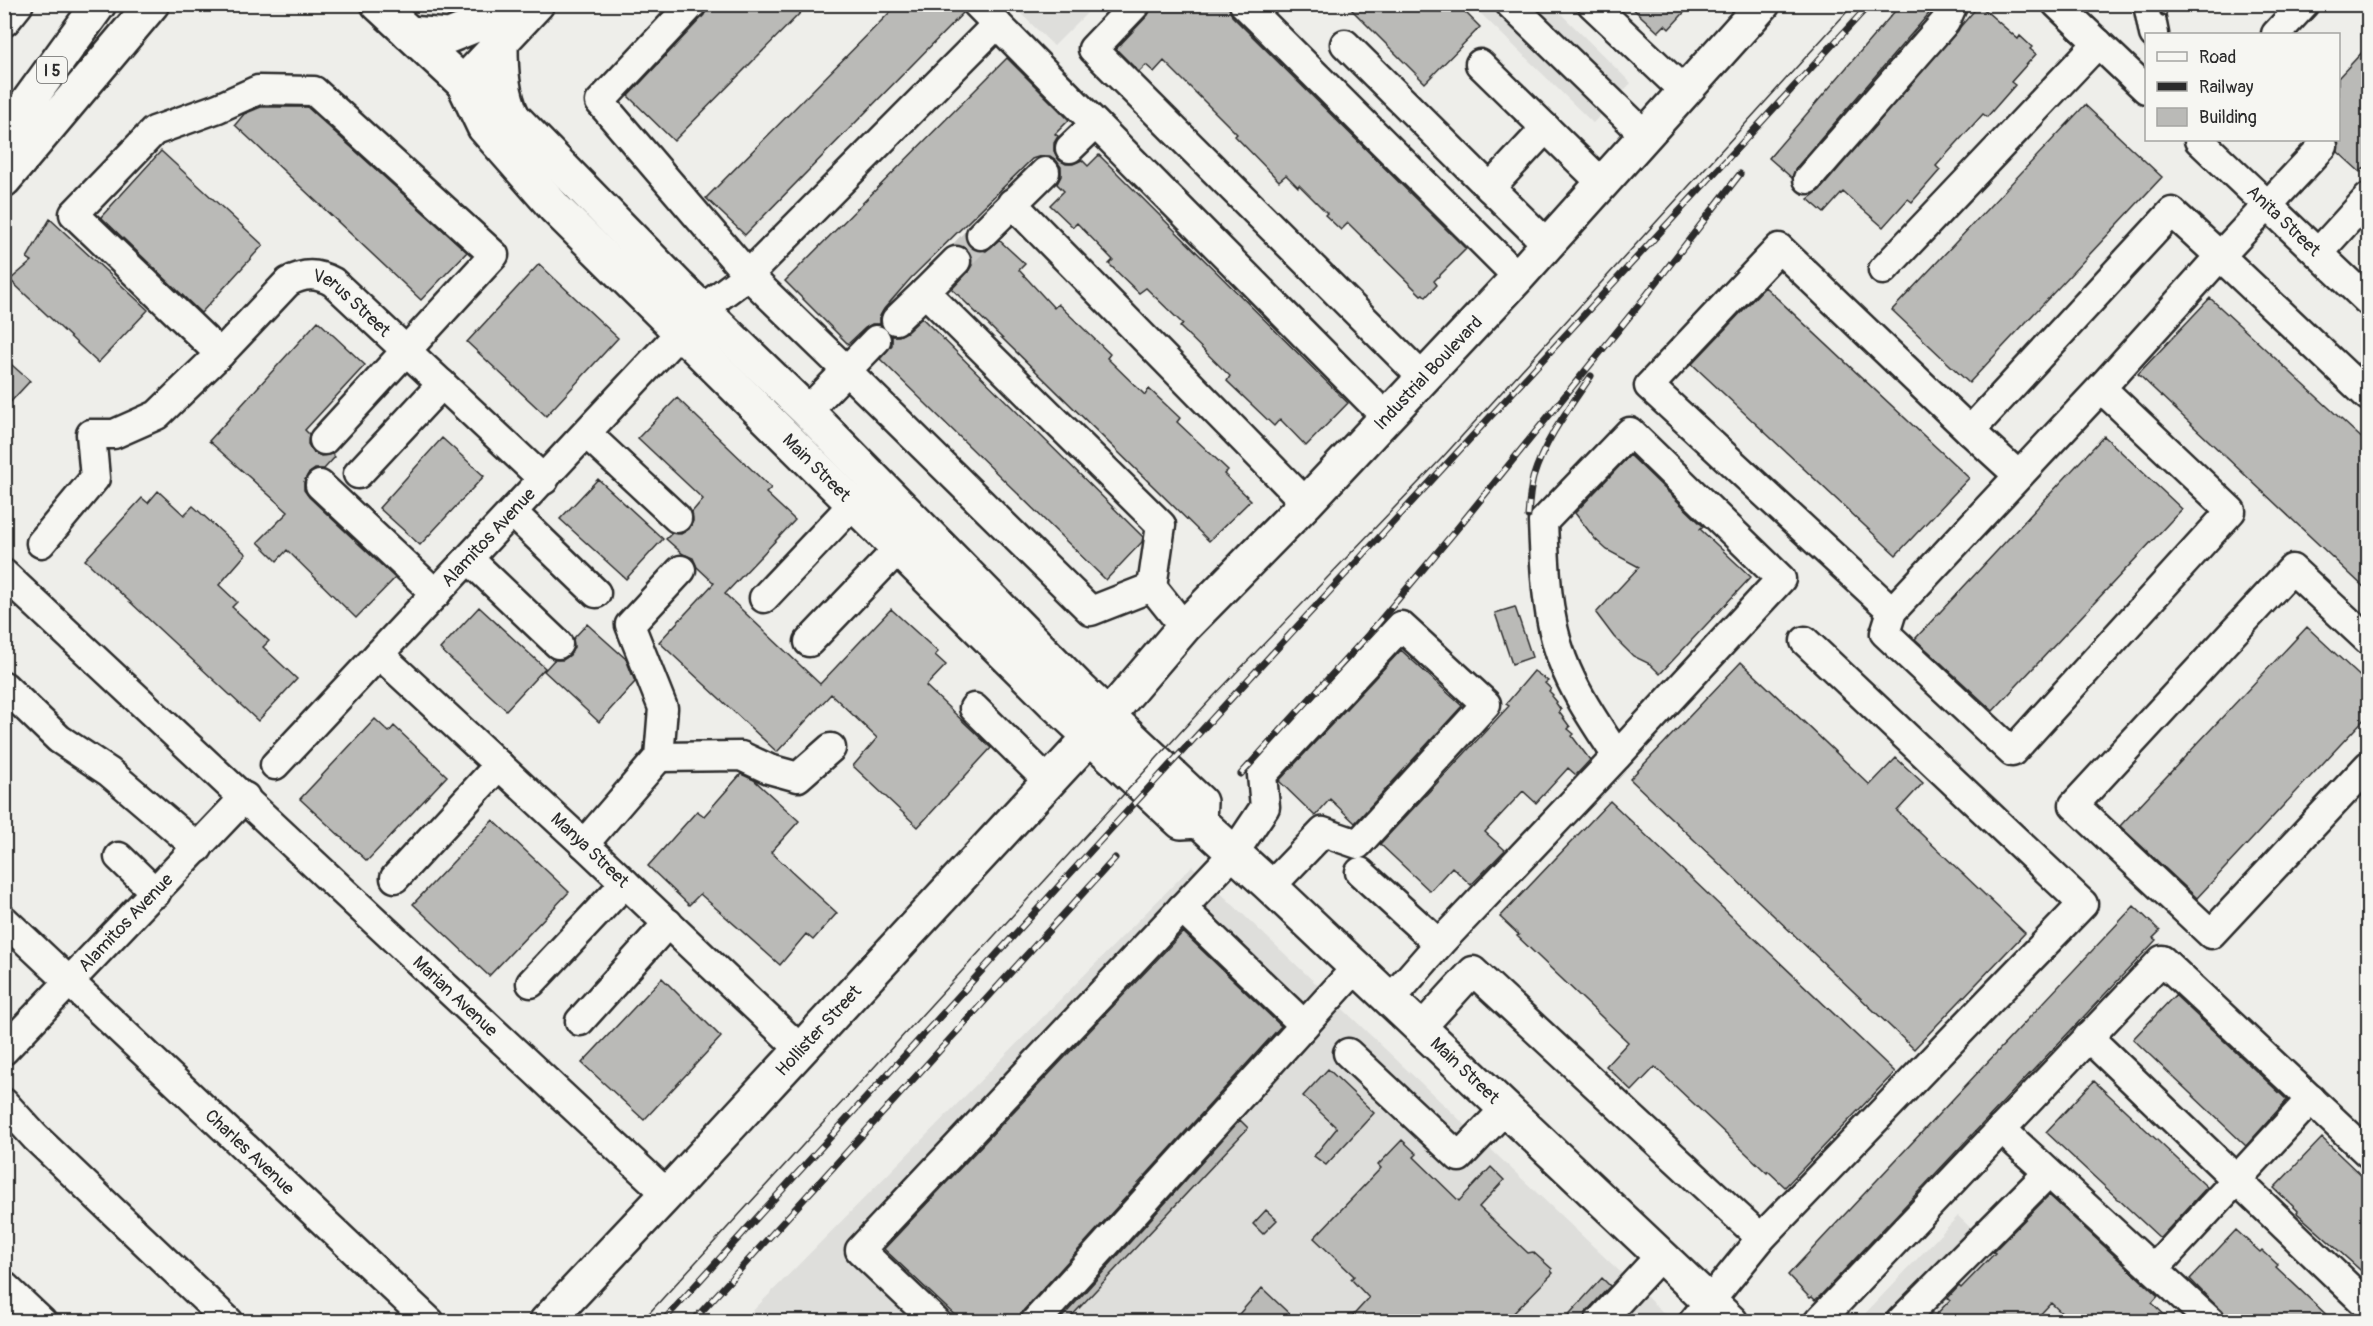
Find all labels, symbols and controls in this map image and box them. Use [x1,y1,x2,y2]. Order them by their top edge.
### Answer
legend [2145,33,2340,141]
text: Road [2199,46,2236,69]
road number: I 5 [37,57,67,83]
text: Railway [2199,76,2254,99]
text: Building [2199,106,2257,129]
street label: Anita Street [2242,180,2326,262]
street label: Verus Street [311,264,396,343]
street label: Industrial Boulevard [1369,311,1488,435]
street label: Main Street [777,429,856,507]
street label: Alamitos Avenue [437,483,541,592]
street label: Manya Street [546,808,634,893]
street label: Alamitos Avenue [73,869,178,977]
street label: Marian Avenue [408,951,503,1042]
street label: Hollister Street [771,980,867,1081]
street label: Main Street [1425,1032,1505,1110]
street label: Charles Avenue [200,1105,299,1200]

